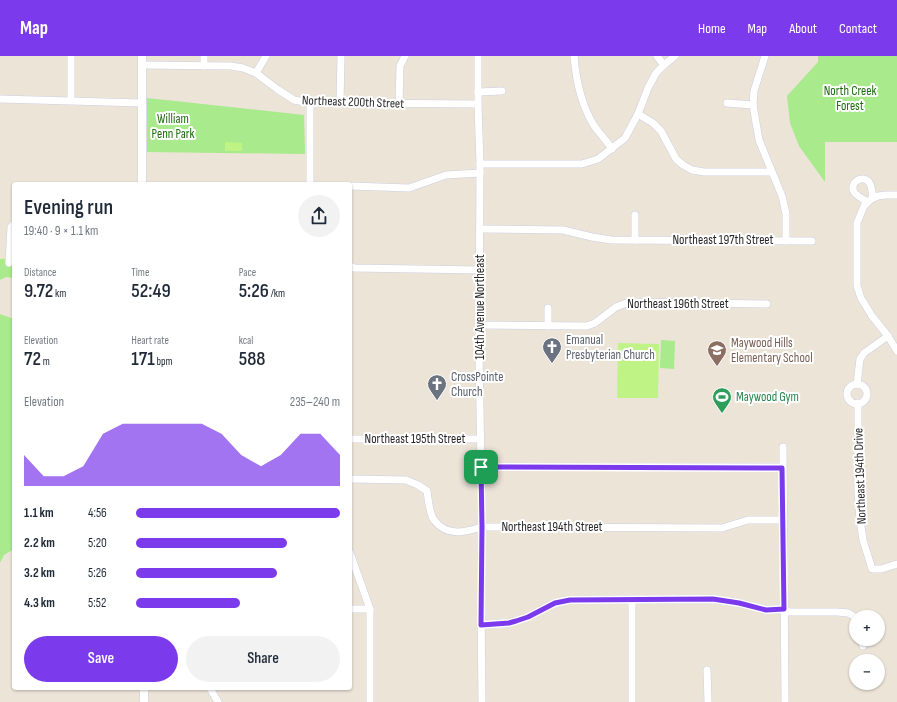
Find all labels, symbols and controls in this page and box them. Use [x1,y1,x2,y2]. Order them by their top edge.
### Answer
text: Map [20,17,48,40]
text: Home [698,20,726,37]
text: Map [748,20,767,37]
text: About [789,20,817,37]
text: Contact [839,20,877,37]
park label: North Creek Forest [824,83,876,114]
street label: Northeast 200th Street [302,92,404,112]
park label: William Penn Park [152,111,194,142]
text: Evening run [24,194,113,221]
button: share [298,195,340,237]
text: 19:40 · 9 × 1.1 km [24,223,98,239]
street label: Northeast 197th Street [672,232,774,248]
street label: 104th Avenue Northeast [472,254,488,360]
text: Distance [24,266,56,279]
text: Time [131,266,149,279]
text: Pace [239,266,256,279]
text: 9.72 [24,279,53,303]
text: 52:49 [131,279,171,303]
text: 5:26 [239,279,269,303]
text: km [53,287,66,300]
text: /km [269,287,285,300]
street label: Northeast 196th Street [627,296,729,312]
place label: Emanual Presbyterian Church [566,332,655,363]
text: Elevation [24,334,58,347]
text: Heart rate [131,334,169,347]
text: kcal [239,334,253,347]
place label: Maywood Hills Elementary School [731,335,813,366]
church icon: Emanual Presbyterian Church [541,336,563,364]
school or university icon: Maywood Hills Elementary School [706,339,728,367]
text: 72 [24,347,41,371]
text: 171 [131,347,155,371]
text: 588 [239,347,265,371]
text: m [41,355,50,368]
text: bpm [155,355,173,368]
place label: CrossPointe Church [451,369,503,400]
church icon: CrossPointe Church [426,373,448,401]
sports icon: Maywood Gym [711,386,733,414]
place label: Maywood Gym [736,389,799,405]
text: Elevation [24,394,64,410]
text: 235–240 m [290,394,340,410]
street label: Northeast 194th Drive [850,428,870,524]
street label: Northeast 195th Street [365,431,465,447]
pin [464,450,498,484]
icon: arrive [470,456,492,478]
text: 1.1 km [24,505,54,521]
text: 4:56 [88,505,107,521]
street label: Northeast 194th Street [501,519,603,535]
text: 2.2 km [24,535,55,551]
text: 5:20 [88,535,107,551]
text: 3.2 km [24,565,55,581]
text: 5:26 [88,565,107,581]
text: 4.3 km [24,595,55,611]
text: 5:52 [88,595,106,611]
map controls [849,610,885,690]
button: + [849,610,885,646]
button: Save [24,636,178,682]
button: Share [186,636,340,682]
button: − [849,654,885,690]

